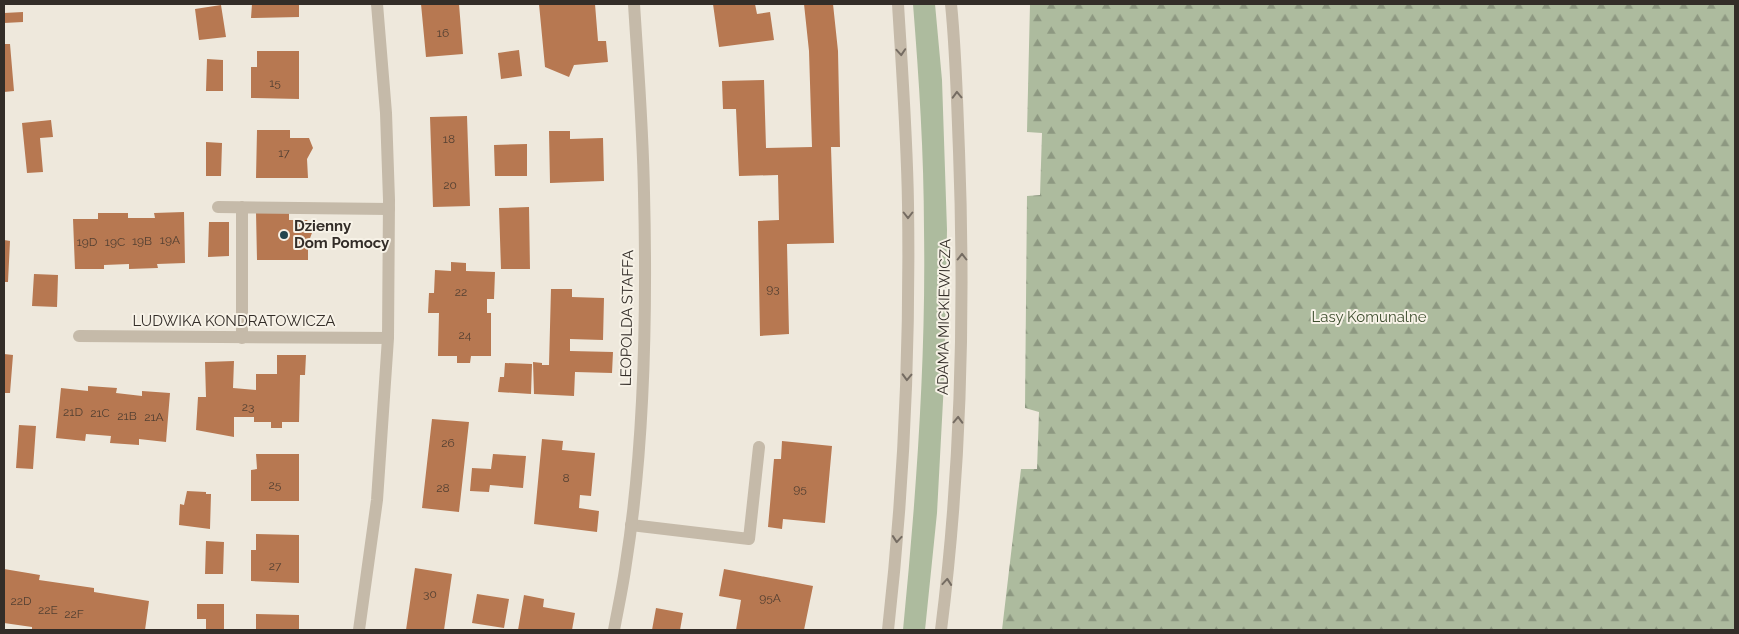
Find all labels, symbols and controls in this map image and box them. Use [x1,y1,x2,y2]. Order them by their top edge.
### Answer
house number: 16 [437,26,449,40]
one-way arrow [895,49,906,57]
house number: 15 [269,76,281,90]
one-way arrow [952,91,962,98]
house number: 18 [443,132,455,146]
house number: 17 [278,146,290,160]
house number: 20 [443,178,457,192]
one-way arrow [903,211,913,219]
place label: Dzienny Dom Pomocy [294,217,390,252]
marker: Dzienny Dom Pomocy [278,229,290,241]
house number: 19A [160,233,180,247]
house number: 19B [132,234,152,248]
house number: 19D [77,235,98,249]
house number: 19C [105,235,125,249]
street label: ADAMA MICKIEWICZA [934,239,954,395]
street label: LEOPOLDA STAFFA [617,250,637,386]
one-way arrow [957,253,967,261]
house number: 93 [766,282,780,296]
house number: 22 [455,285,467,299]
park label: Lasy Komunalne [1312,308,1427,326]
street label: LUDWIKA KONDRATOWICZA [133,312,335,330]
house number: 24 [459,328,472,342]
one-way arrow [901,373,912,381]
house number: 23 [242,400,254,414]
house number: 21D [63,405,83,419]
house number: 21C [90,406,110,420]
house number: 21B [117,409,137,423]
house number: 21A [144,410,164,424]
one-way arrow [953,416,964,424]
house number: 26 [441,436,455,450]
house number: 8 [562,471,570,485]
house number: 25 [269,478,282,492]
house number: 28 [436,481,450,495]
house number: 95 [793,482,807,496]
one-way arrow [891,536,902,544]
house number: 27 [269,559,282,573]
one-way arrow [941,578,952,586]
house number: 30 [423,587,437,601]
house number: 95A [759,591,781,605]
house number: 22D [10,594,32,608]
house number: 22E [38,603,58,617]
house number: 22F [64,607,84,621]

